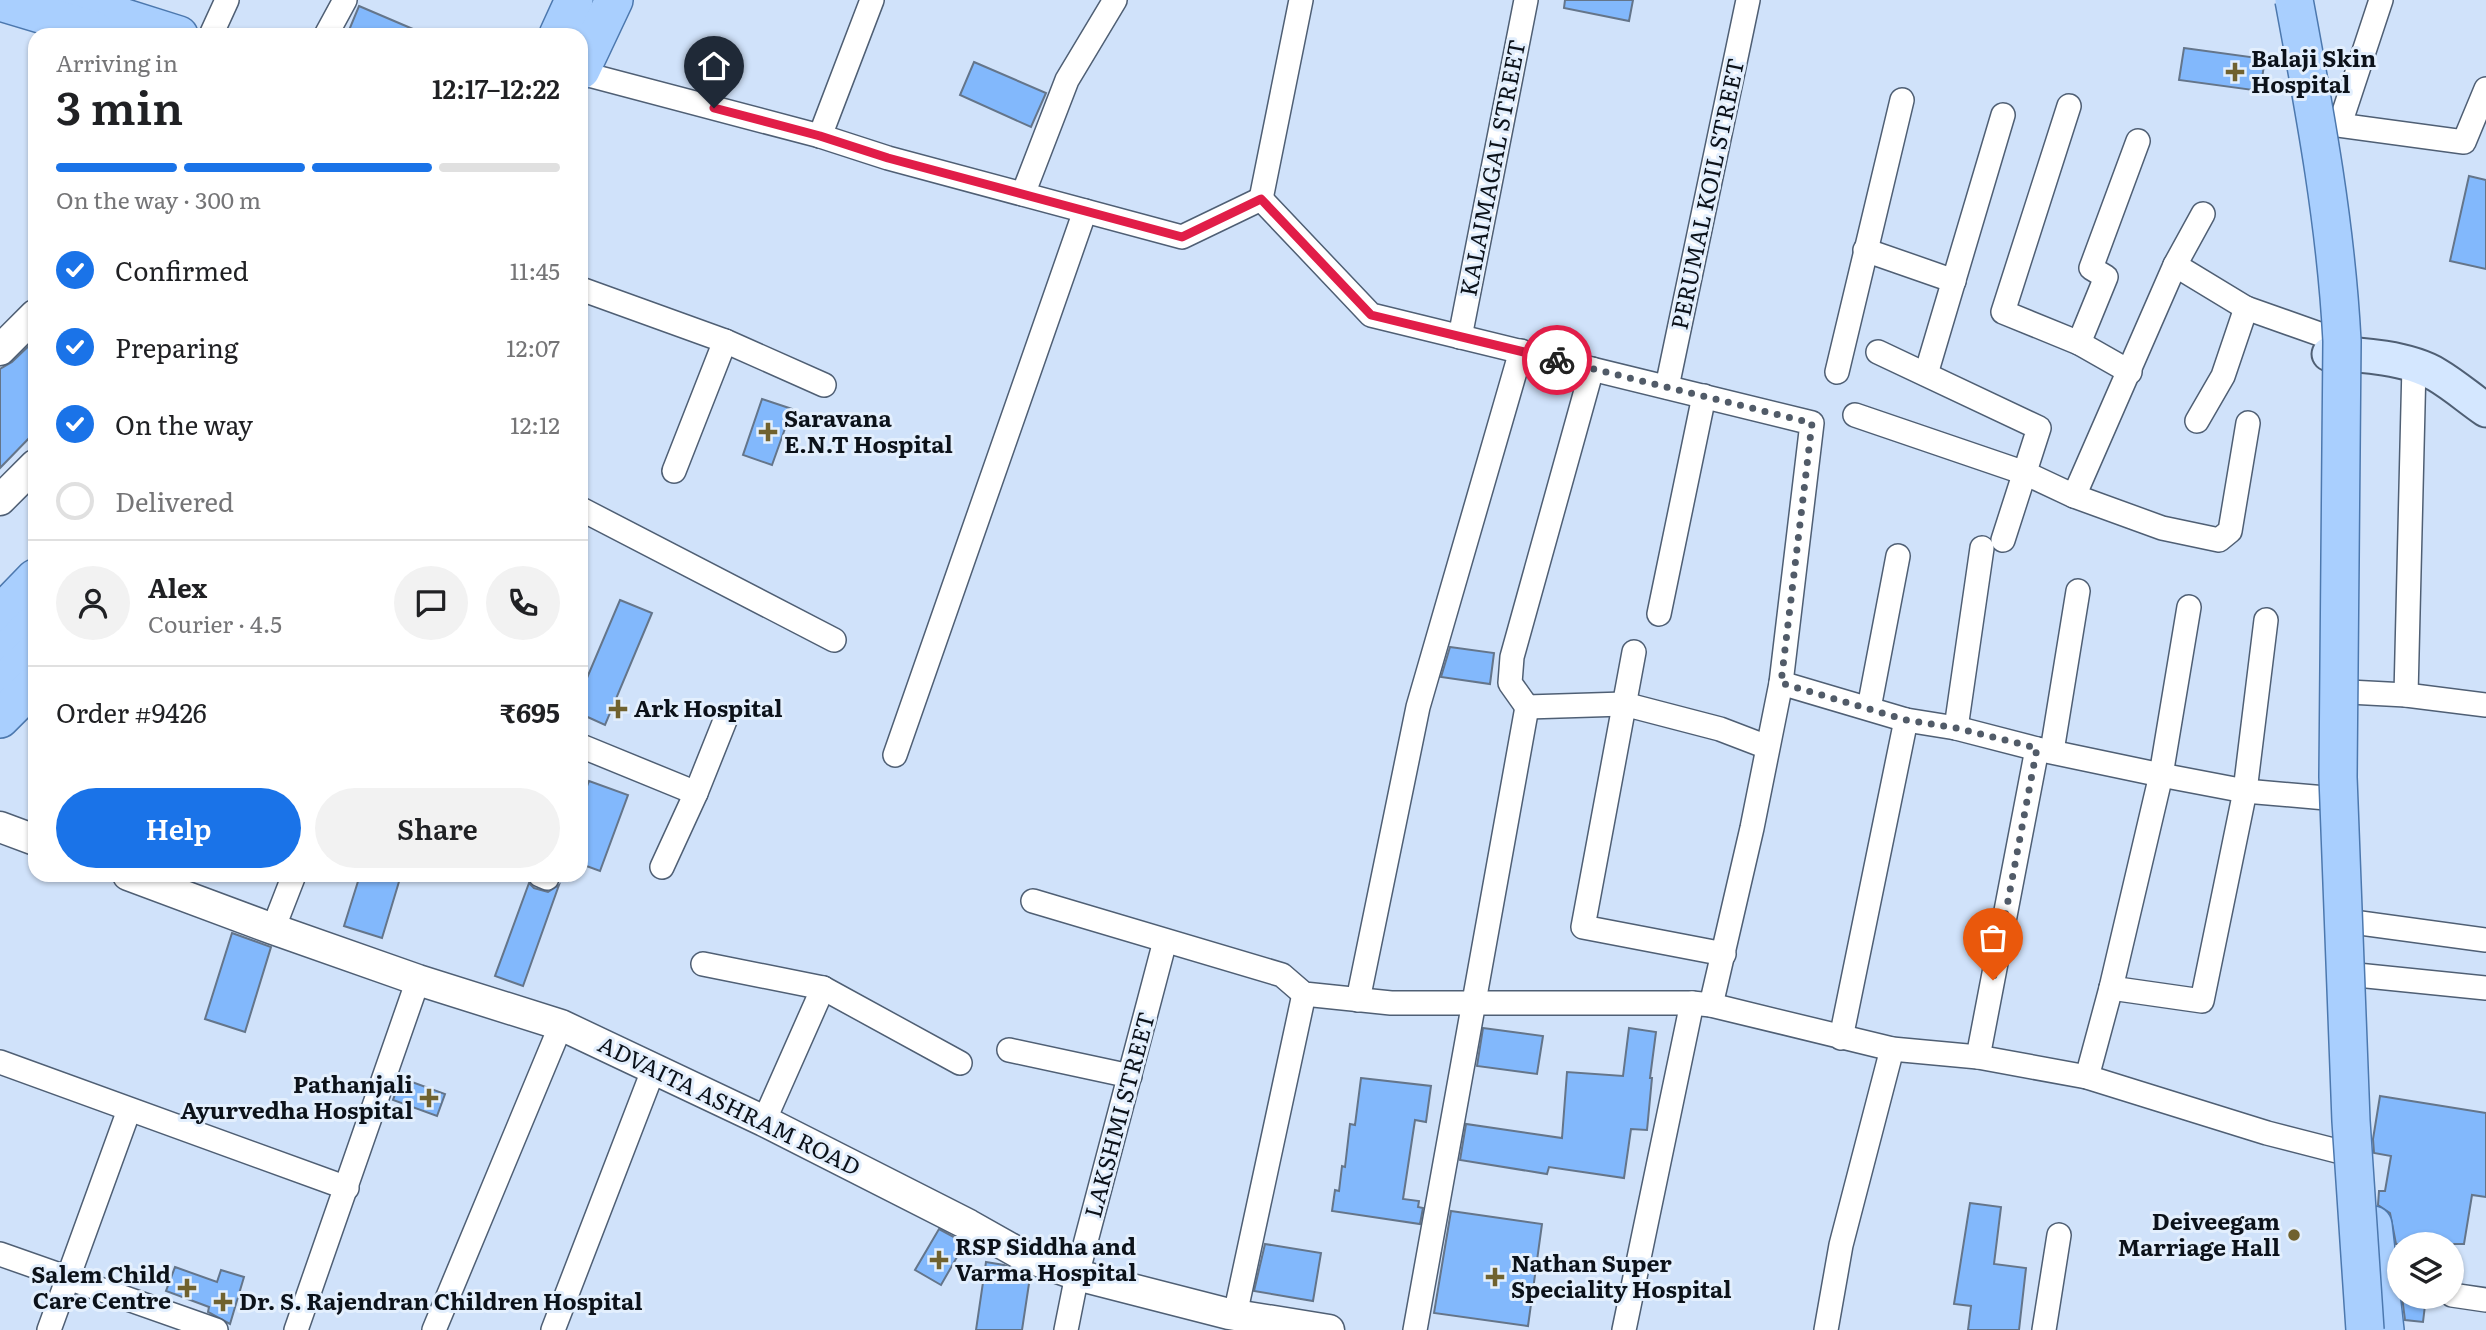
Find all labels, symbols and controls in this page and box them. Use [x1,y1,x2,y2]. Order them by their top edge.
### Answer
pin [684,36,744,108]
street label: KALAIMAGAL STREET [1449,36,1533,299]
place label: Balaji Skin Hospital [2251,40,2376,100]
text: Arriving in [56,45,178,79]
icon: home [695,47,733,85]
street label: PERUMAL KOIL STREET [1661,55,1751,332]
marker: Balaji Skin Hospital [2225,62,2245,82]
text: 12:17–12:22 [432,68,560,107]
text: 3 min [56,71,183,139]
text: On the way · 300 m [56,182,261,216]
text: Confirmed [115,250,249,289]
icon: check [56,251,94,289]
text: 11:45 [510,253,560,287]
courier [1522,325,1592,395]
text: Preparing [115,327,238,366]
icon: check [56,328,94,366]
text: 12:07 [506,330,560,364]
icon: bike [1538,341,1576,379]
place label: Saravana E.N.T Hospital [784,400,953,460]
text: On the way [115,404,253,443]
icon: check [56,405,94,443]
text: 12:12 [510,407,560,441]
marker: Saravana E.N.T Hospital [758,422,778,442]
text: Delivered [115,481,234,520]
button: person [56,566,130,640]
button: chat [394,566,468,640]
button: phone [486,566,560,640]
text: Alex [148,567,207,606]
text: Courier · 4.5 [148,606,282,640]
place label: Ark Hospital [634,690,783,724]
text: Order #9426 [56,692,207,731]
text: ₹695 [500,692,560,731]
marker: Ark Hospital [608,699,628,719]
button: Help [56,788,301,868]
button: Share [315,788,560,868]
pin [1963,908,2023,980]
icon: bag [1974,919,2012,957]
street label: LAKSHMI STREET [1074,1008,1162,1221]
street label: ADVAITA ASHRAM ROAD [593,1026,867,1183]
place label: Pathanjali Ayurvedha Hospital [180,1066,413,1126]
marker: Pathanjali Ayurvedha Hospital [419,1088,439,1108]
place label: Deiveegam Marriage Hall [2118,1203,2280,1263]
marker: Deiveegam Marriage Hall [2286,1227,2302,1243]
place label: RSP Siddha and Varma Hospital [955,1228,1137,1288]
map controls [2387,1232,2464,1309]
button: layers [2387,1232,2464,1309]
place label: Nathan Super Speciality Hospital [1511,1245,1732,1305]
marker: RSP Siddha and Varma Hospital [929,1250,949,1270]
place label: Salem Child Care Centre [31,1256,171,1316]
marker: Nathan Super Speciality Hospital [1485,1267,1505,1287]
marker: Salem Child Care Centre [177,1278,197,1298]
place label: Dr. S. Rajendran Children Hospital [239,1283,643,1317]
marker: Dr. S. Rajendran Children Hospital [213,1292,233,1312]

